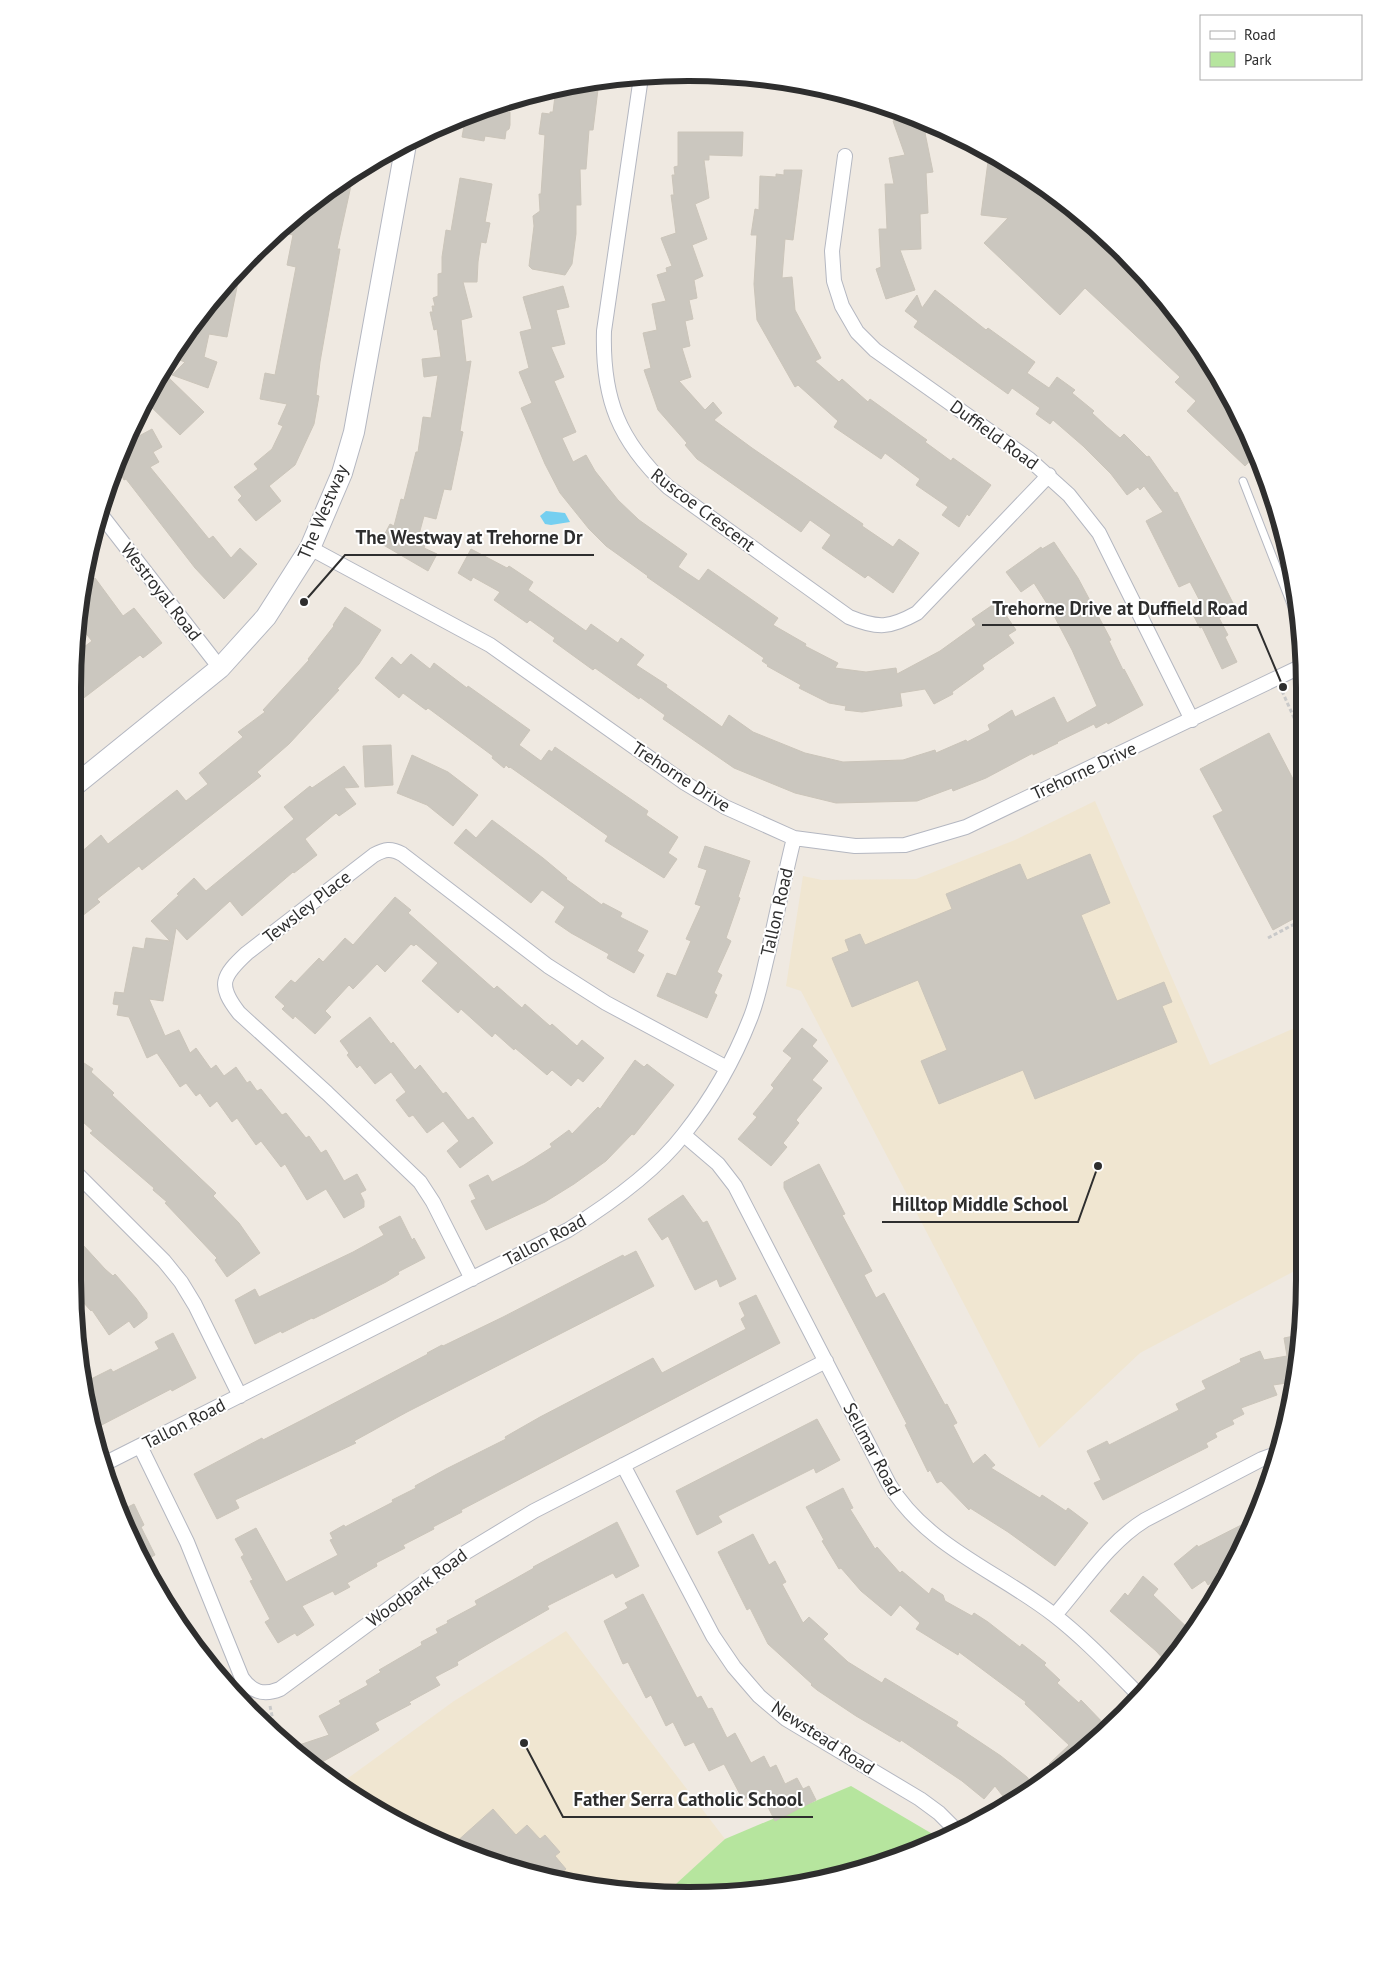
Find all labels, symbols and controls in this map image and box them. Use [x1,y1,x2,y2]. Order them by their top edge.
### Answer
legend [1200,15,1362,80]
text: Road [1244,25,1276,44]
text: Park [1244,50,1272,69]
street label: Duffield Road [945,395,1043,474]
street label: The Westway [292,460,353,563]
street label: Ruscoe Crescent [647,463,760,556]
callout: The Westway at Trehorne Dr [345,521,594,555]
text: The Westway at Trehorne Dr [355,525,583,549]
street label: Westroyal Road [116,538,207,645]
callout: Trehorne Drive at Duffield Road [982,591,1257,625]
text: Trehorne Drive at Duffield Road [992,596,1248,620]
street label: Trehorne Drive [628,736,735,817]
street label: Trehorne Drive [1028,736,1140,805]
street label: Tewsley Place [258,865,355,948]
street label: Tallon Road [755,865,798,958]
callout: Hilltop Middle School [882,1188,1078,1222]
text: Hilltop Middle School [892,1192,1068,1216]
street label: Tallon Road [500,1208,590,1271]
street label: Tallon Road [138,1393,229,1454]
street label: Sellmar Road [838,1398,906,1499]
street label: Woodpark Road [362,1543,472,1632]
street label: Newstead Road [767,1696,879,1779]
callout: Father Serra Catholic School [563,1783,813,1817]
text: Father Serra Catholic School [573,1787,803,1811]

